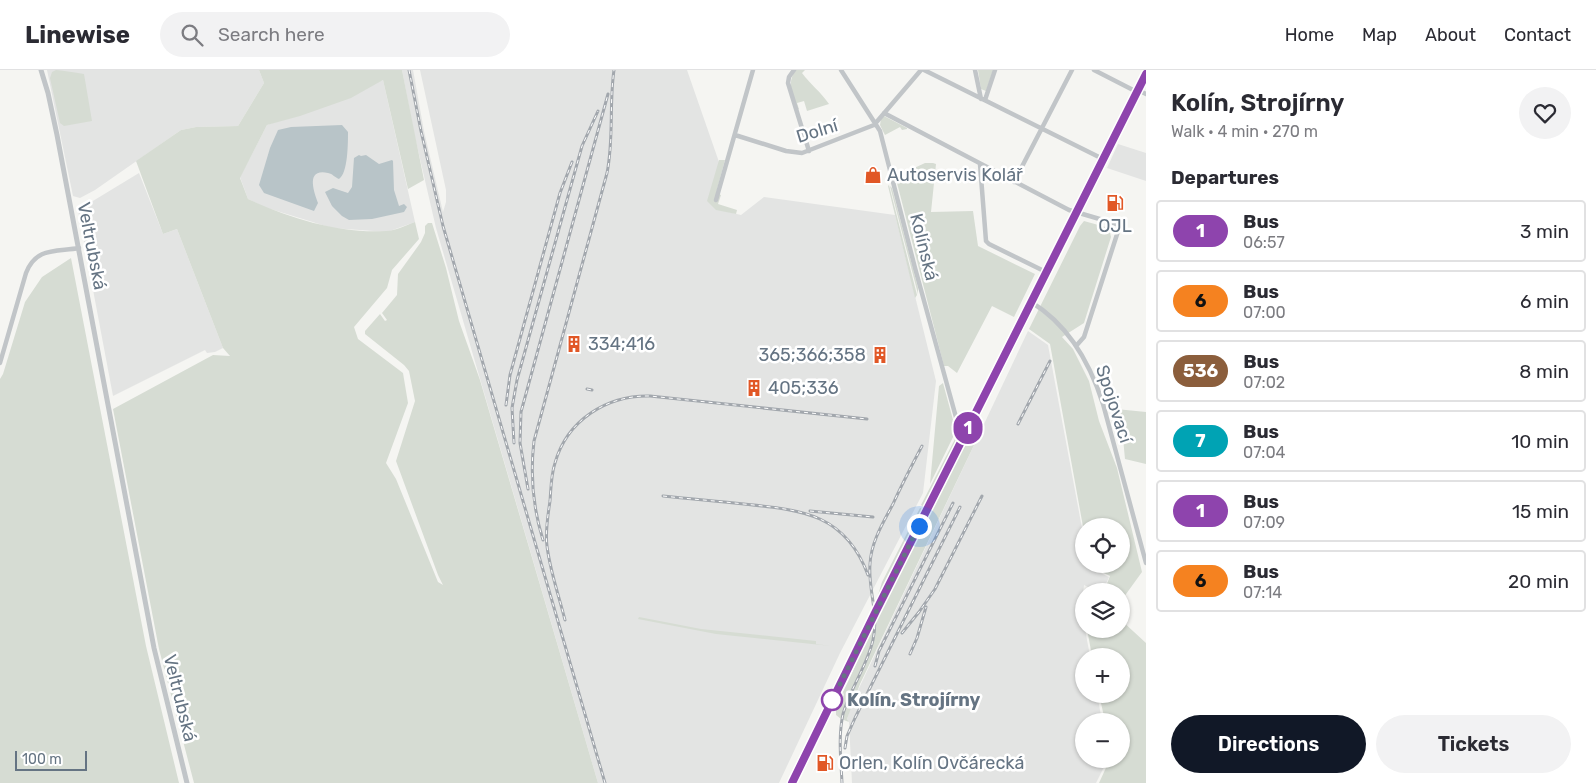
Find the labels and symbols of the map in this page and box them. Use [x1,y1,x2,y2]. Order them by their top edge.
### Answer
street label: Dolní [794,114,842,148]
place label: Autoservis Kolář [887,164,1023,186]
shop icon: Autoservis Kolář [863,165,883,185]
fuel station icon: OJL [1105,193,1125,213]
street label: Veltrubská [73,200,111,292]
street label: Kolínská [905,211,943,283]
place label: OJL [1098,215,1132,237]
place label: 334;416 [588,333,655,355]
building icon: 334;416 [564,334,584,354]
place label: 365;366;358 [758,344,866,366]
building icon: 365;366;358 [870,345,890,365]
street label: Spojovací [1091,362,1137,447]
place label: 405;336 [768,377,839,399]
building icon: 405;336 [744,378,764,398]
line badge: 1 [952,412,984,444]
your location [907,514,932,539]
street label: Veltrubská [159,652,201,744]
marker: Kolín, Strojírny [821,689,843,711]
place label: Kolín, Strojírny [847,689,981,711]
scale bar [15,748,88,771]
place label: Orlen, Kolín Ovčárecká [839,752,1024,774]
fuel station icon: Orlen, Kolín Ovčárecká [815,753,835,773]

